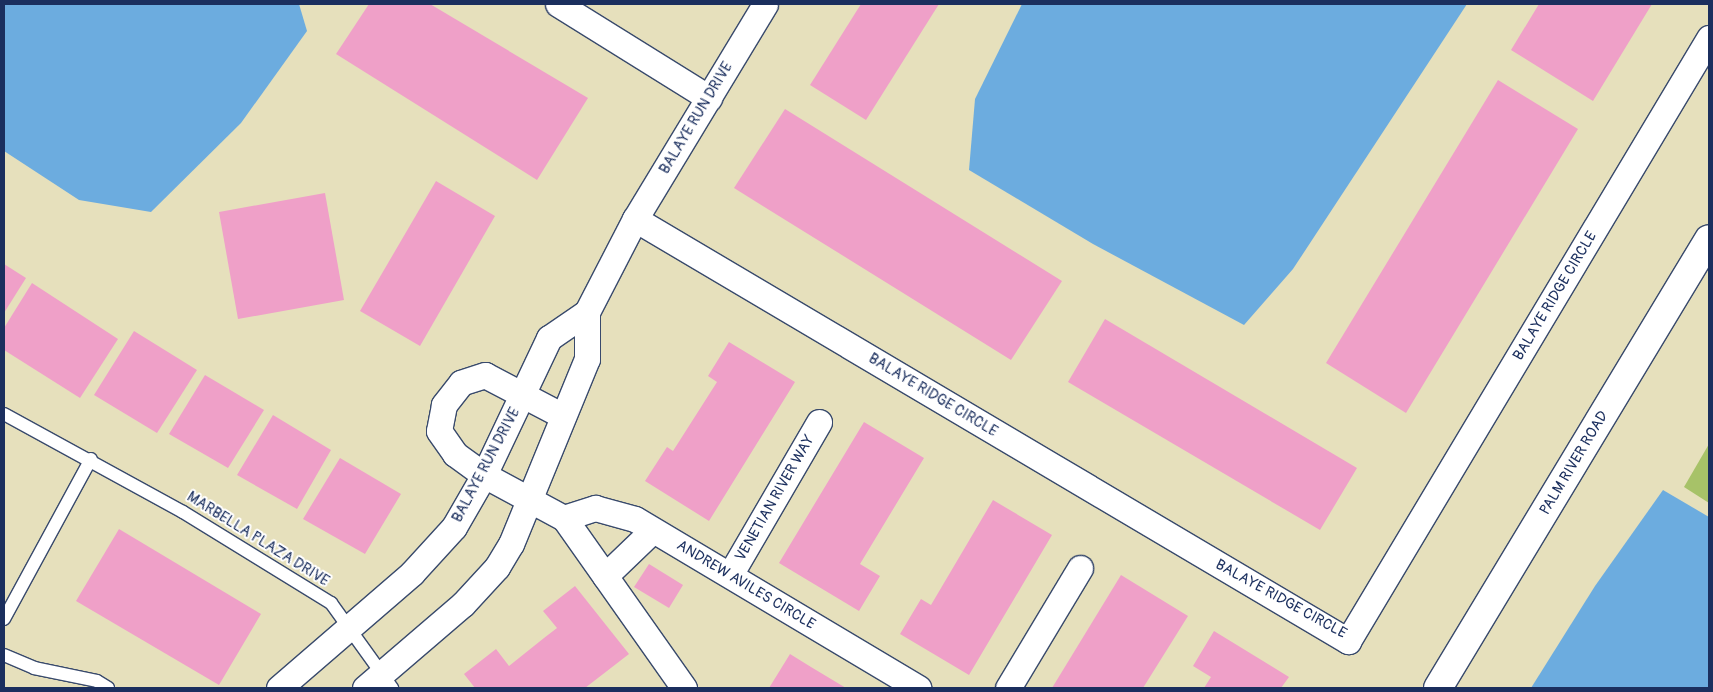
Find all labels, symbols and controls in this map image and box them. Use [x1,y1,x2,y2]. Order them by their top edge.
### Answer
street label: BALAYE RUN DRIVE [656,59,736,177]
street label: BALAYE RIDGE CIRCLE [1509,228,1601,364]
street label: BALAYE RIDGE CIRCLE [865,349,1001,441]
street label: BALAYE RUN DRIVE [448,405,524,525]
street label: PALM RIVER ROAD [1536,408,1612,518]
street label: VENETIAN RIVER WAY [732,432,818,564]
street label: MARBELLA PLAZA DRIVE [184,488,332,590]
street label: ANDREW AVILES CIRCLE [673,536,819,634]
street label: BALAYE RIDGE CIRCLE [1212,555,1350,643]

